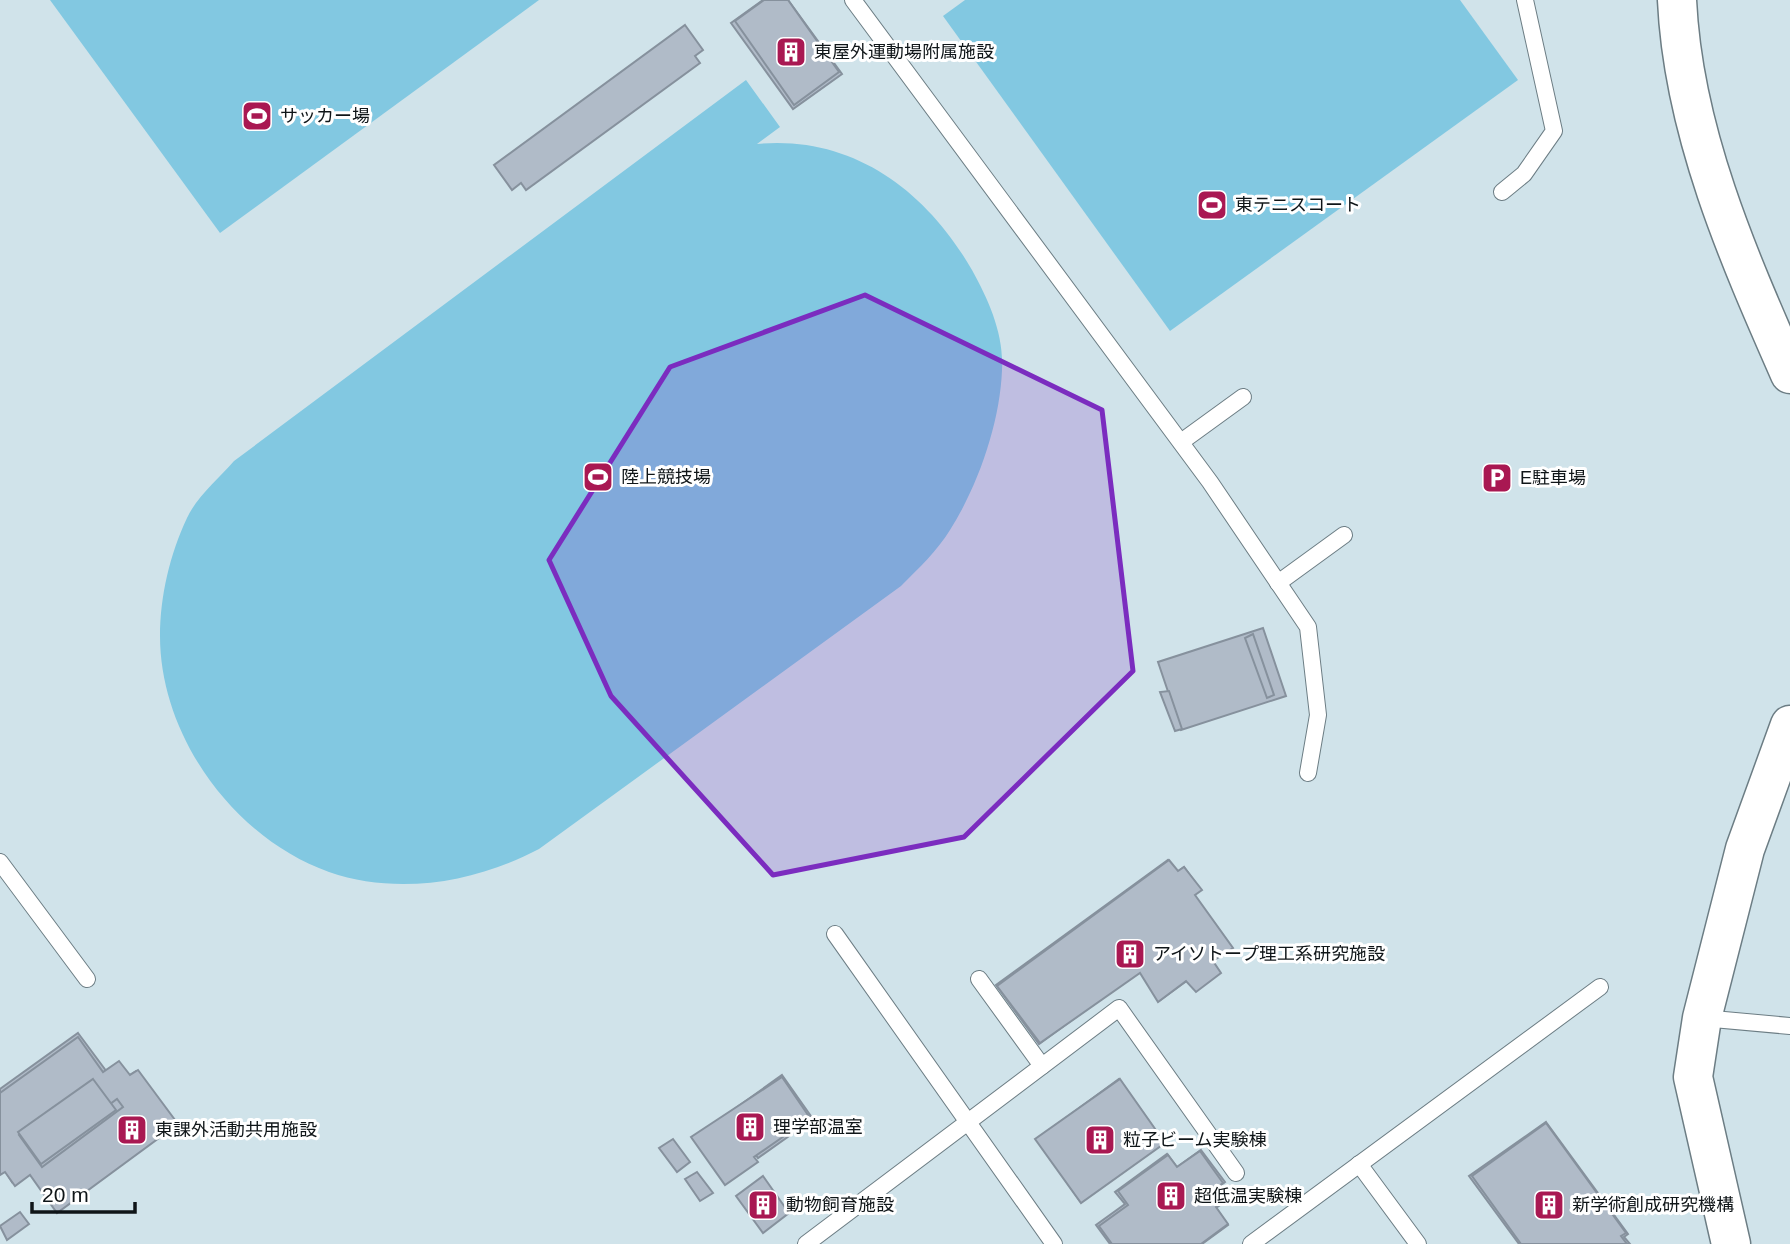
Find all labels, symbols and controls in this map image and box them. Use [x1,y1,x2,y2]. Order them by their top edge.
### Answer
building icon: 東屋外運動場附属施設 [774,35,808,69]
place label: 東屋外運動場附属施設 [814,42,994,62]
sports icon: サッカー場 [240,99,274,133]
place label: サッカー場 [280,106,370,126]
sports icon: 東テニスコート [1195,188,1229,222]
place label: 東テニスコート [1235,195,1361,215]
sports icon: 陸上競技場 [581,460,615,494]
parking icon: E駐車場 [1480,461,1514,495]
place label: 陸上競技場 [621,467,711,487]
place label: E駐車場 [1520,468,1586,488]
building icon: アイソトープ理工系研究施設 [1113,937,1147,971]
place label: アイソトープ理工系研究施設 [1153,944,1385,964]
building icon: 理学部温室 [733,1110,767,1144]
building icon: 東課外活動共用施設 [115,1113,149,1147]
place label: 理学部温室 [773,1117,863,1137]
place label: 東課外活動共用施設 [155,1120,317,1140]
building icon: 粒子ビーム実験棟 [1083,1123,1117,1157]
place label: 粒子ビーム実験棟 [1123,1130,1266,1150]
scale bar [32,1170,135,1214]
building icon: 超低温実験棟 [1154,1179,1188,1213]
text: 20 m [42,1183,89,1206]
place label: 超低温実験棟 [1194,1186,1302,1206]
building icon: 動物飼育施設 [746,1188,780,1222]
building icon: 新学術創成研究機構 [1532,1188,1566,1222]
place label: 動物飼育施設 [786,1195,894,1215]
place label: 新学術創成研究機構 [1572,1195,1734,1215]

